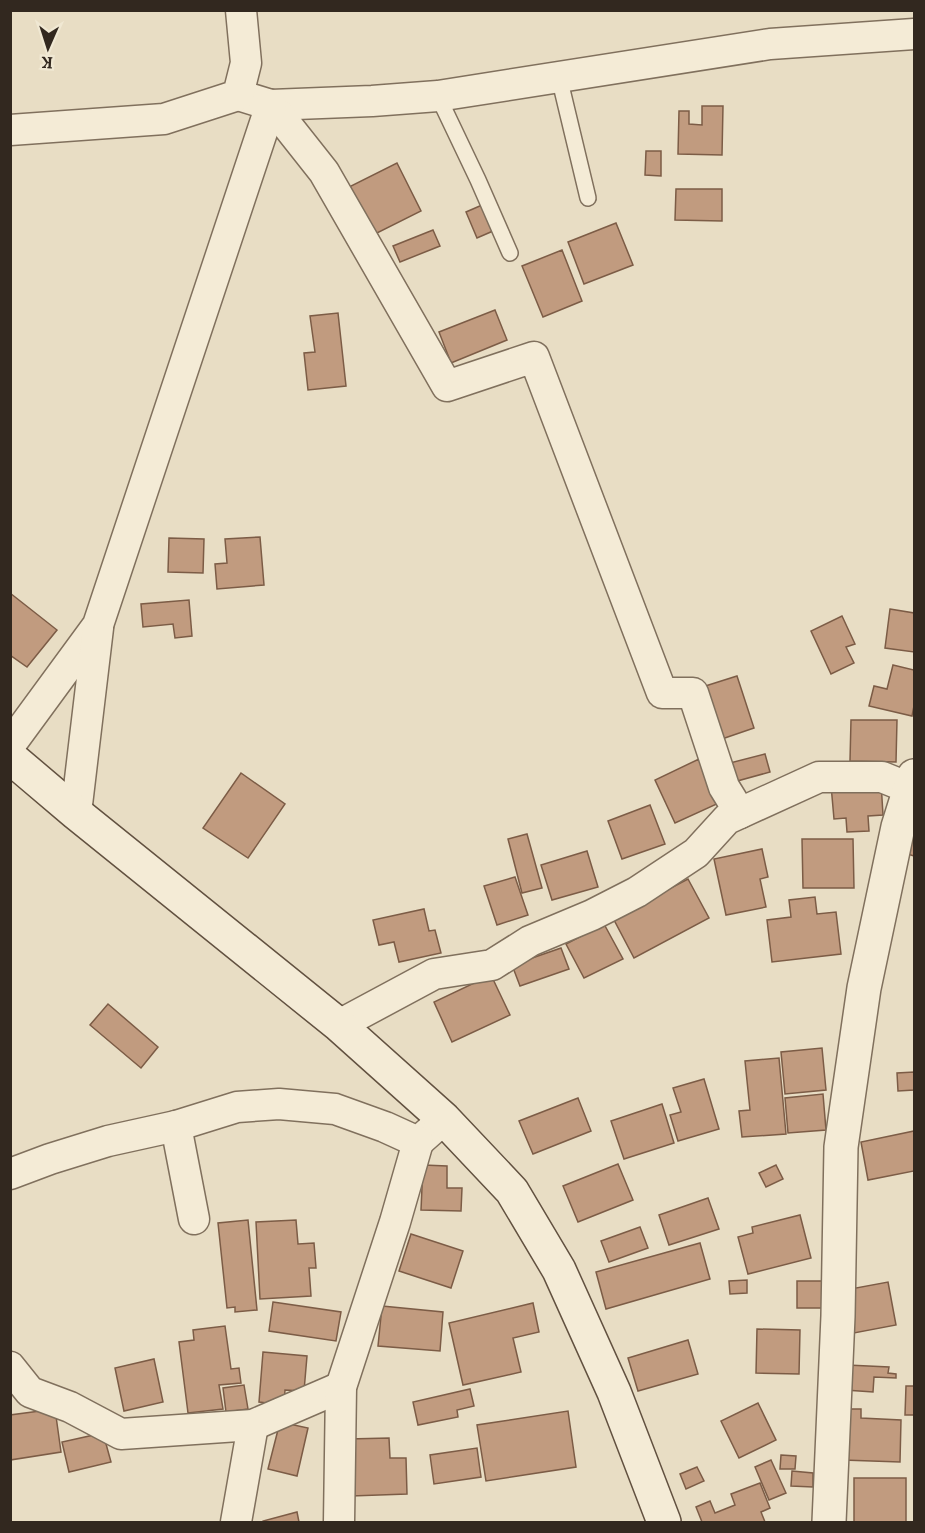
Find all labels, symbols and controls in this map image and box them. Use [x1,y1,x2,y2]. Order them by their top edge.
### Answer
north arrow [18,18,78,78]
text: K [40,53,53,73]

